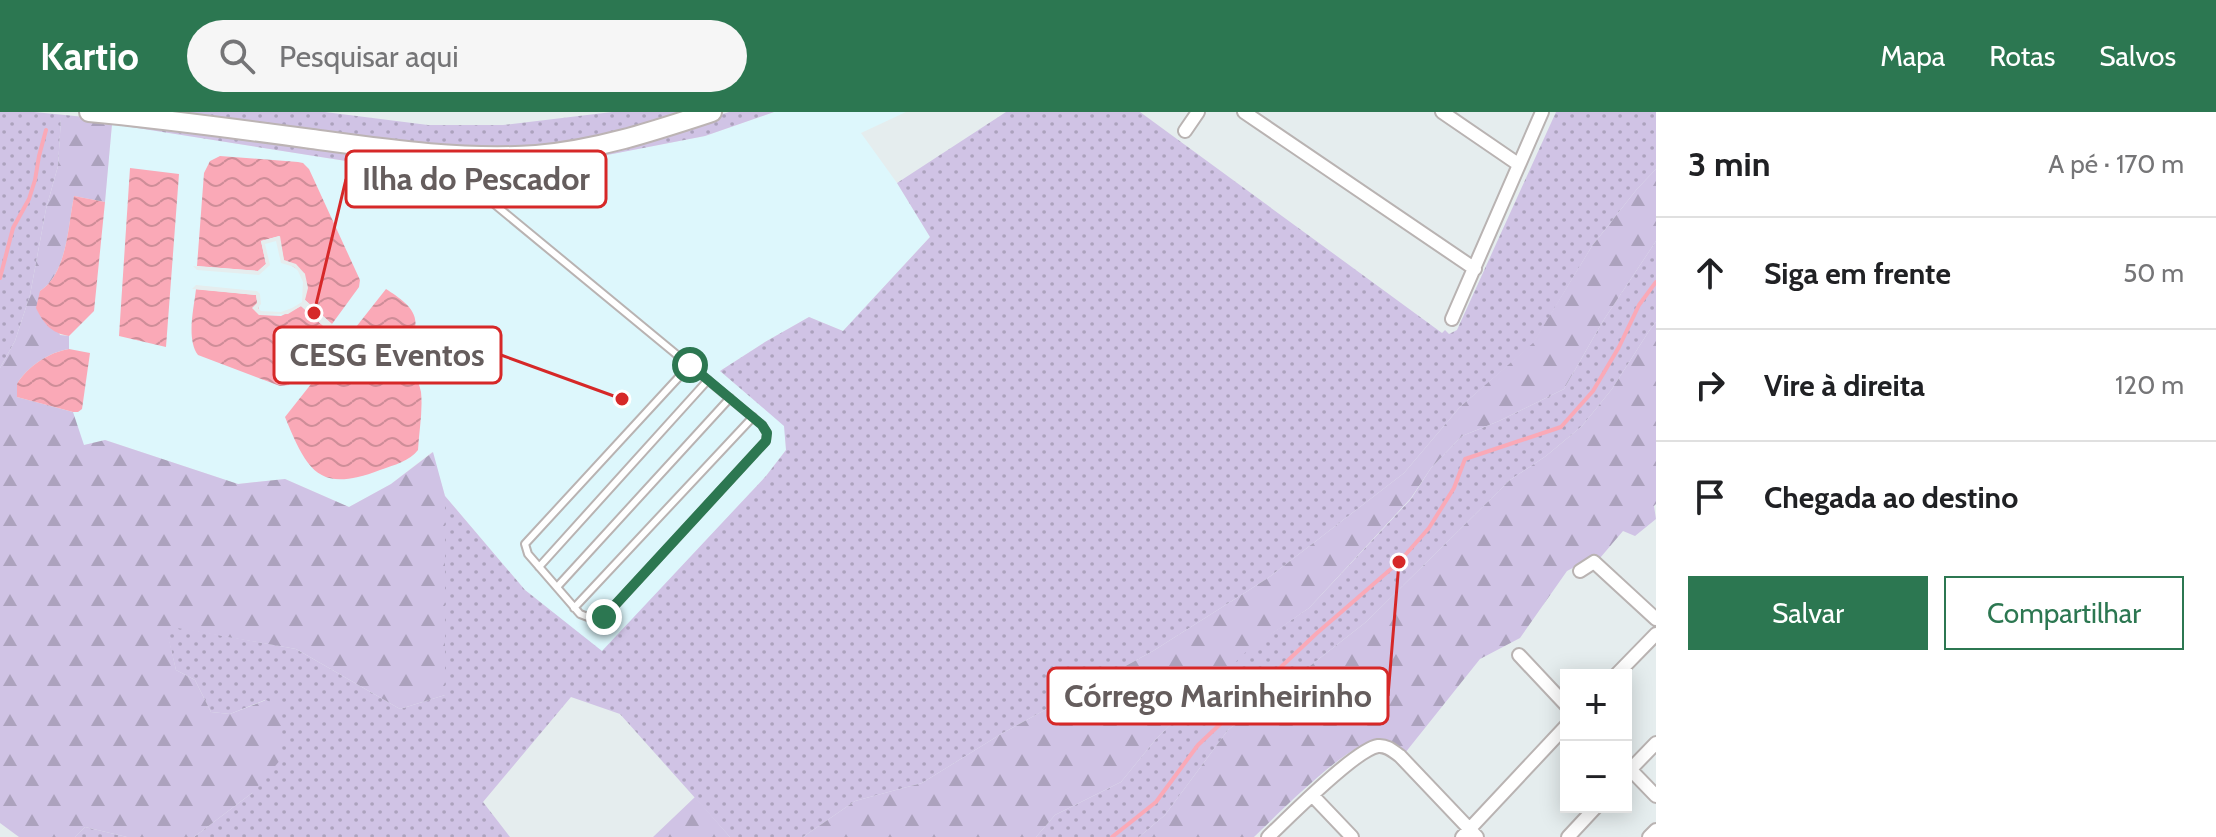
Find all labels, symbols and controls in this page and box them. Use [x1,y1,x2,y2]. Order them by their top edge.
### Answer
search box [187,20,747,92]
text: Kartio [40,33,139,80]
icon: search [215,34,259,78]
text: Pesquisar aqui [279,38,459,75]
text: Mapa [1880,39,1945,73]
text: Rotas [1989,39,2055,73]
text: Salvos [2099,39,2176,73]
text: 3 min [1688,143,1770,185]
text: A pé · 170 m [2048,148,2184,180]
callout: Ilha do Pescador [346,151,606,207]
text: Ilha do Pescador [362,159,590,198]
icon: ahead [1688,251,1732,295]
text: Siga em frente [1764,255,1951,292]
text: 50 m [2123,257,2184,289]
callout: CESG Eventos [274,327,501,383]
text: CESG Eventos [289,335,485,374]
route start [672,347,708,383]
icon: right [1688,363,1732,407]
text: Vire à direita [1764,367,1925,404]
text: 120 m [2115,369,2184,401]
icon: arrive [1688,475,1732,519]
text: Chegada ao destino [1764,479,2018,516]
button: Salvar [1688,576,1928,650]
button: Compartilhar [1944,576,2184,650]
route end [586,599,622,635]
callout: Córrego Marinheirinho [1048,668,1388,724]
map controls [1560,669,1632,813]
button: + [1560,669,1632,741]
text: Córrego Marinheirinho [1064,676,1372,715]
button: − [1560,741,1632,813]

